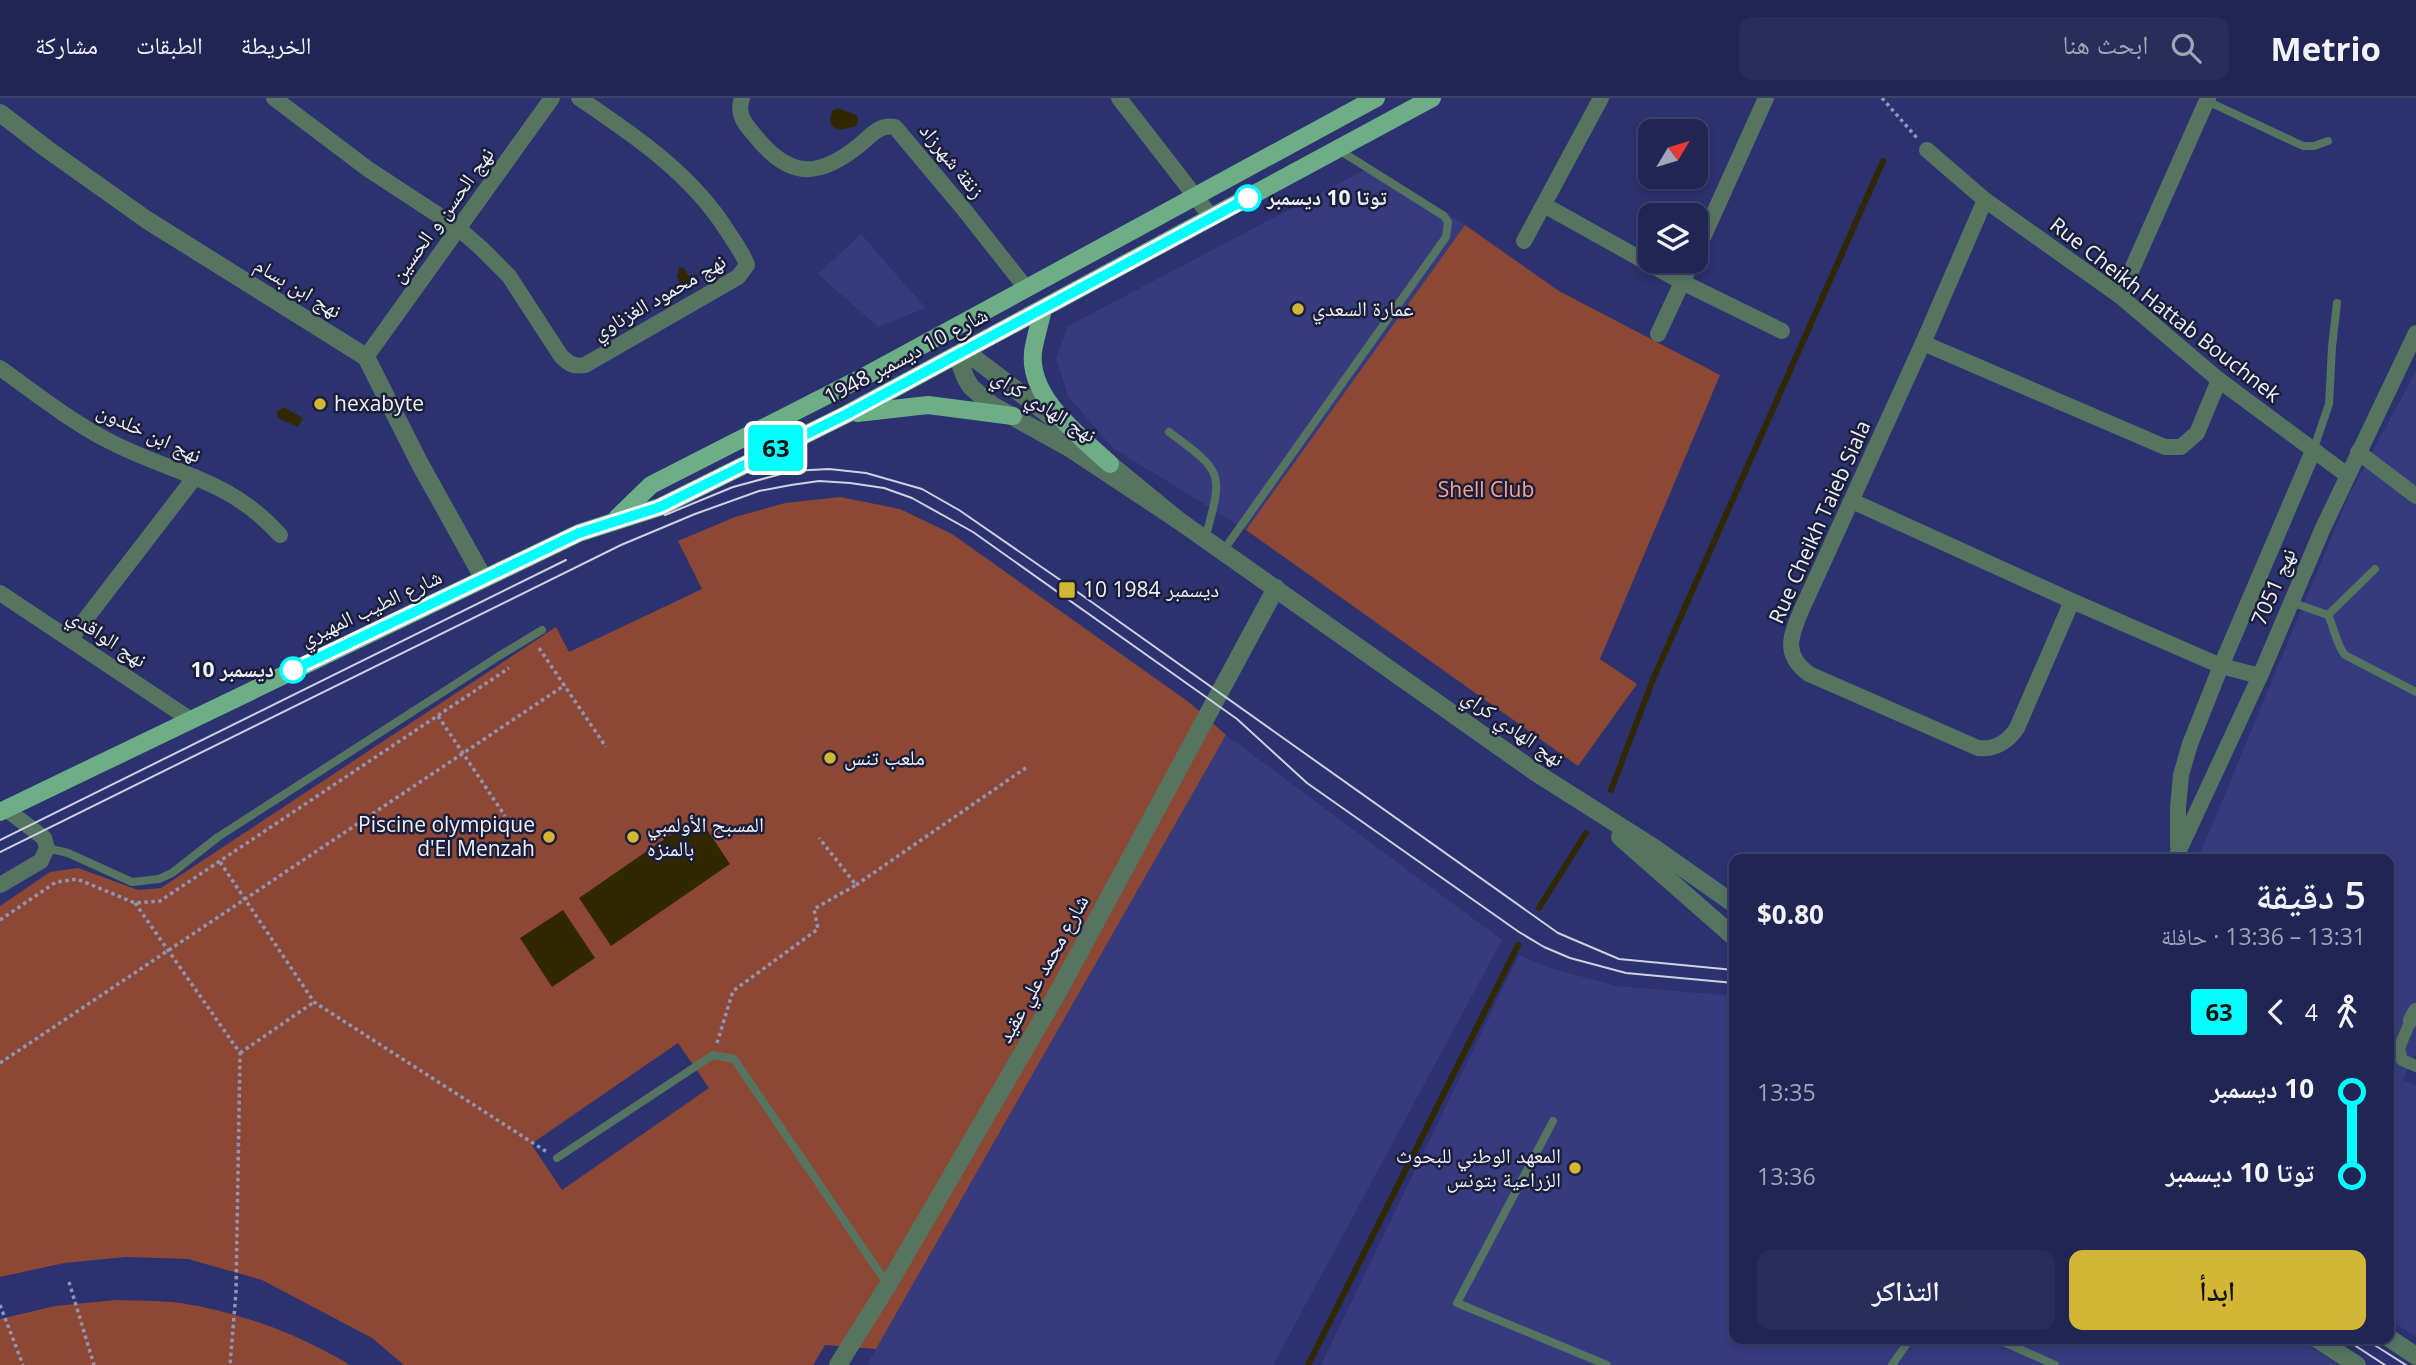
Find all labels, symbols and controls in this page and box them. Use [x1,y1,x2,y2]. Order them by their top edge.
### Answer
search box [1739,17,2229,80]
text: ابحث هنا [2063,26,2149,62]
text: Metrio [2271,26,2381,71]
text: مشاركة [35,28,98,61]
text: الطبقات [136,28,203,61]
text: الخريطة [241,28,311,61]
icon: search [2167,29,2205,67]
street label: زنقة شهرزاد [914,117,992,204]
north arrow [1638,119,1708,189]
map controls [1638,119,1708,273]
street label: نهج الحسن و الحسين [383,141,500,288]
place label: توتا 10 ديسمبر [1266,183,1387,211]
marker: توتا 10 ديسمبر [1235,185,1261,211]
button: layers [1638,203,1708,273]
street label: Rue Cheikh Hattab Bouchnek [2045,210,2287,408]
street label: نهج محمود الغزناوي [587,247,732,349]
street label: نهج ابن بسام [249,250,347,325]
place label: عمارة السعدي [1312,294,1414,325]
street label: شارع 10 ديسمبر 1948 [819,300,992,410]
marker: عمارة السعدي [1290,301,1306,317]
street label: نهج الهادي كراي [985,362,1102,451]
place label: hexabyte [334,389,424,417]
street label: نهج ابن خلدون [93,396,206,469]
marker: hexabyte [312,396,328,412]
street label: Rue Cheikh Taieb Siala [1762,416,1877,628]
line badge: 63 [744,425,808,471]
text: 63 [762,431,790,464]
park label: Shell Club [1438,475,1534,503]
street label: نهج 7051 [2244,544,2302,629]
street label: شارع الطيب المهيري [295,562,447,655]
place label: 10 ديسمبر 1984 [1083,575,1219,603]
marker: 10 ديسمبر 1984 [1057,580,1077,600]
street label: نهج الواقدي [61,601,153,676]
place label: 10 ديسمبر [190,655,274,683]
marker: 10 ديسمبر [280,657,306,683]
street label: نهج الهادي كراي [1455,682,1570,775]
place label: ملعب تنس [844,743,925,771]
marker: ملعب تنس [822,750,838,766]
place label: Piscine olympique d'El Menzah [358,810,535,862]
place label: المسبح الأولمبي بالمنزه [647,810,764,862]
marker: Piscine olympique d'El Menzah [541,829,557,845]
marker: المسبح الأولمبي بالمنزه [625,829,641,845]
text: 5 دقيقة [2255,868,2366,920]
street label: شارع محمد علي عقيد [990,890,1097,1049]
text: $0.80 [1757,896,1824,932]
text: 13:31 – 13:36 · حافلة [2161,920,2366,952]
icon: back [2257,993,2295,1031]
icon: walk [2328,993,2366,1031]
text: 63 [2205,995,2233,1028]
text: 4 [2305,996,2318,1028]
text: 10 ديسمبر [2211,1070,2314,1106]
text: 13:35 [1757,1076,1816,1108]
place label: المعهد الوطني للبحوث الزراعية بتونس [1396,1141,1561,1193]
text: توتا 10 ديسمبر [2166,1154,2314,1190]
marker: المعهد الوطني للبحوث الزراعية بتونس [1567,1160,1583,1176]
text: 13:36 [1757,1160,1816,1192]
button: التذاكر [1757,1250,2055,1330]
button: ابدأ [2069,1250,2366,1330]

